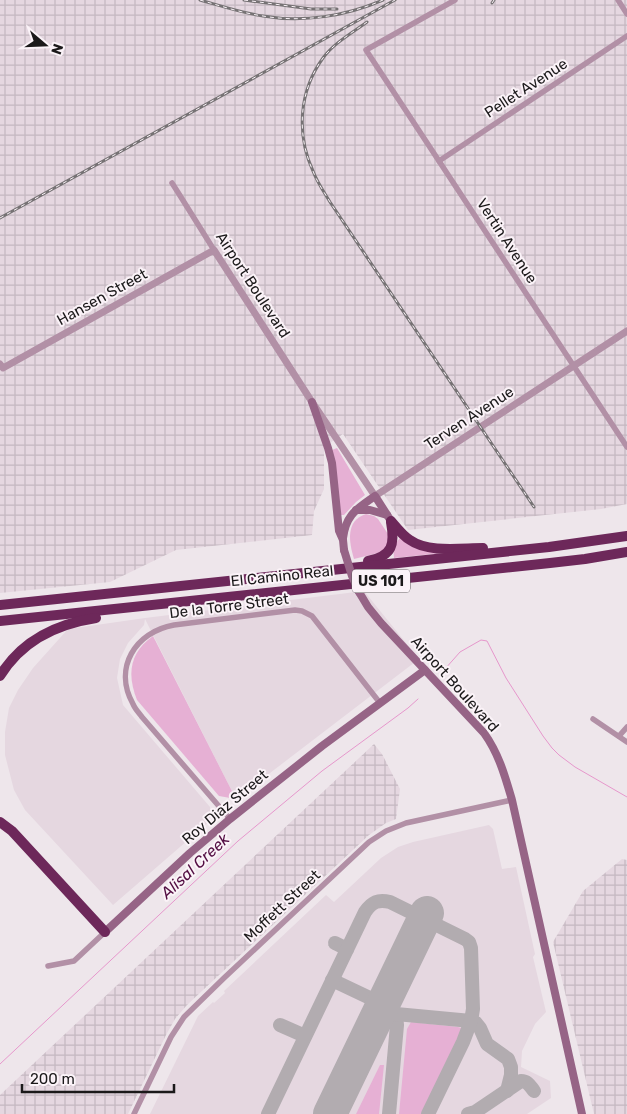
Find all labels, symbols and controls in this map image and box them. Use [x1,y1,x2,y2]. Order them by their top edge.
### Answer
north arrow [20,20,70,70]
text: N [47,42,66,57]
street label: Pellet Avenue [481,55,571,121]
street label: Vertin Avenue [473,195,541,287]
street label: Airport Boulevard [212,229,294,341]
street label: Hansen Street [54,265,150,329]
street label: Terven Avenue [421,382,517,454]
street label: El Camino Real [230,562,334,590]
road number: US 101 [352,570,410,592]
street label: De la Torre Street [168,590,290,622]
street label: Airport Boulevard [407,633,503,735]
street label: Roy Diaz Street [178,766,272,848]
water label: Alisal Creek [156,829,234,903]
street label: Moffett Street [240,866,324,946]
scale bar [22,1062,175,1094]
text: 200 m [30,1070,75,1088]

